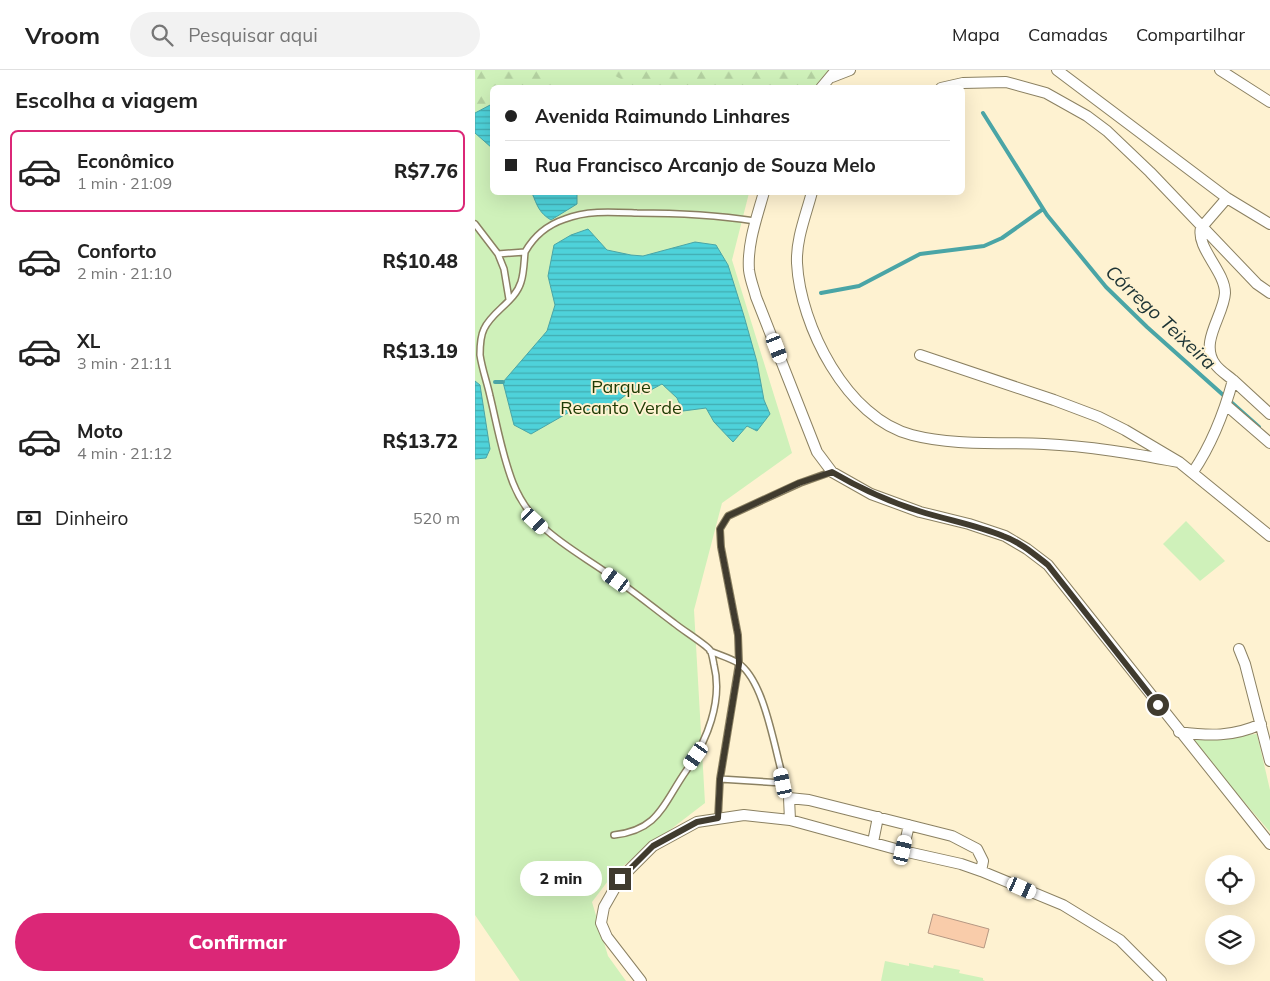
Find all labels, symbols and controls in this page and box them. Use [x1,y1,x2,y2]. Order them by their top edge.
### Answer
search box [130,12,480,57]
text: Vroom [25,20,100,50]
icon: search [148,21,176,49]
text: Pesquisar aqui [188,23,318,47]
text: Mapa [952,23,1000,46]
text: Camadas [1028,23,1108,46]
text: Compartilhar [1136,23,1245,46]
text: Escolha a viagem [15,86,198,114]
text: Avenida Raimundo Linhares [535,104,790,128]
icon: car [17,149,62,194]
text: Econômico [77,149,174,173]
text: Rua Francisco Arcanjo de Souza Melo [535,153,876,177]
text: R$7.76 [394,159,458,183]
text: 1 min · 21:09 [77,173,172,193]
icon: car [17,239,62,284]
text: Conforto [77,239,156,263]
text: R$10.48 [383,249,458,273]
water label: Córrego Teixeira [1101,260,1221,374]
text: 2 min · 21:10 [77,263,172,283]
icon: car [17,329,62,374]
text: XL [77,329,100,353]
car [764,331,789,365]
text: R$13.19 [383,339,458,363]
text: 3 min · 21:11 [77,353,172,373]
park label: Parque Recanto Verde [560,375,682,419]
icon: car [17,419,62,464]
text: Moto [77,419,123,443]
text: R$13.72 [383,429,458,453]
text: 4 min · 21:12 [77,443,172,463]
icon: cash [15,504,43,532]
car [518,505,551,537]
text: Dinheiro [55,506,128,530]
text: 520 m [413,508,460,528]
car [599,565,632,595]
route start [1147,694,1169,716]
car [681,739,710,773]
car [772,767,793,799]
car [892,834,913,866]
map controls [1205,855,1255,965]
button: locate [1205,855,1255,905]
callout: 2 min [520,862,603,896]
text: 2 min [540,868,582,888]
route end [609,868,631,890]
car [1005,875,1038,901]
button: Confirmar [15,913,460,971]
button: layers [1205,915,1255,965]

